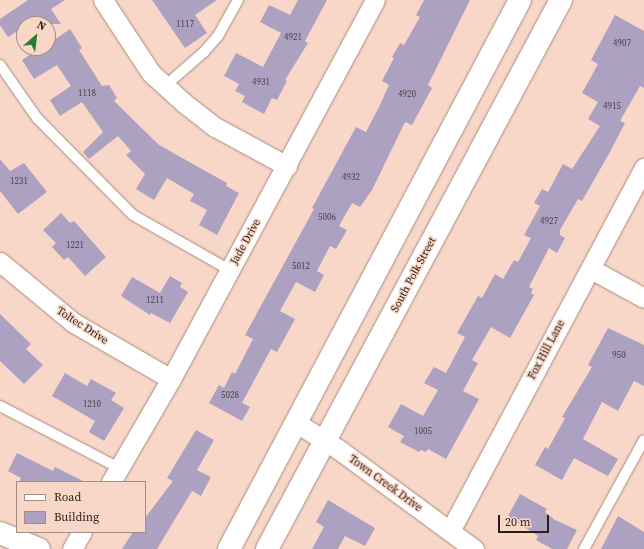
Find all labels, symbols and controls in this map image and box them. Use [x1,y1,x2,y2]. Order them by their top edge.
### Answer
north arrow [16,16,56,56]
text: N [34,17,48,34]
house number: 1117 [176,19,194,29]
house number: 4921 [284,32,302,42]
house number: 4907 [613,38,631,48]
house number: 4931 [252,77,270,87]
house number: 1118 [78,88,96,98]
house number: 4920 [398,89,416,99]
house number: 4915 [603,101,621,111]
house number: 4932 [342,172,360,182]
house number: 1231 [10,176,28,186]
house number: 5006 [318,212,336,222]
house number: 4927 [540,216,558,226]
street label: Jade Drive [228,217,264,267]
street label: South Polk Street [389,235,439,315]
house number: 1221 [66,240,84,250]
house number: 5012 [292,261,310,271]
house number: 1211 [146,295,164,305]
street label: Toltec Drive [54,304,110,348]
street label: Fox Hill Lane [526,318,568,382]
house number: 950 [612,350,626,360]
house number: 5028 [221,390,239,400]
house number: 1210 [83,399,101,409]
house number: 1005 [414,426,432,436]
street label: Town Creek Drive [346,453,424,515]
legend [16,481,146,533]
text: Road [54,489,81,505]
scale bar [500,507,551,533]
text: Building [54,509,99,525]
text: 20 m [505,514,531,530]

